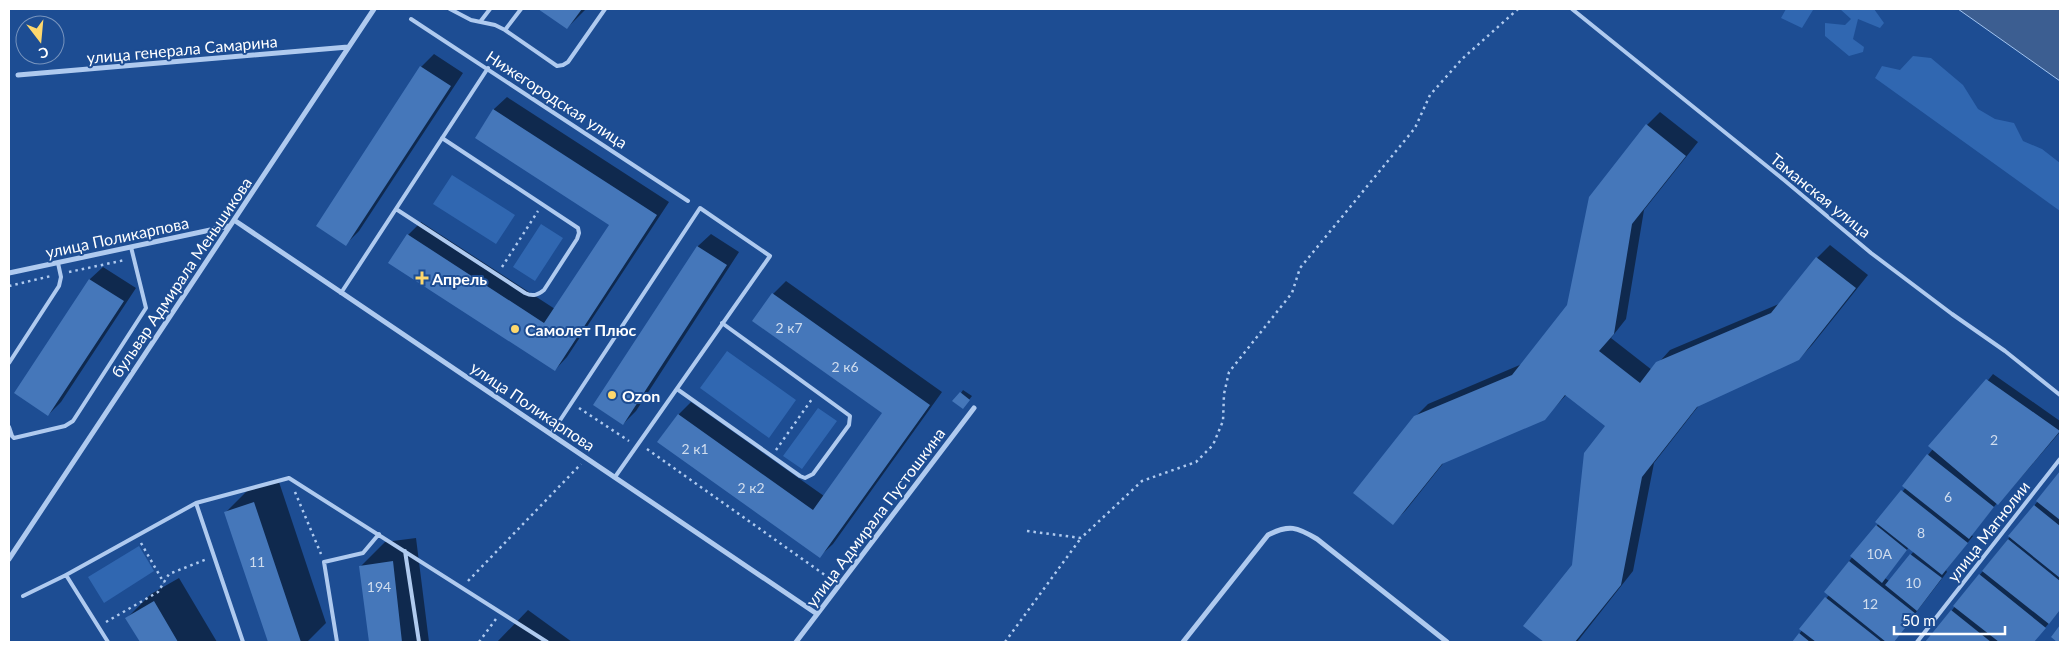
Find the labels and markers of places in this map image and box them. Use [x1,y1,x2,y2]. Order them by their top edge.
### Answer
place label: Апрель [431,269,487,288]
marker: Апрель [416,272,428,284]
place label: Самолет Плюс [525,320,636,339]
marker: Самолет Плюс [509,323,521,335]
place label: Ozon [622,386,660,405]
marker: Ozon [606,389,618,401]

